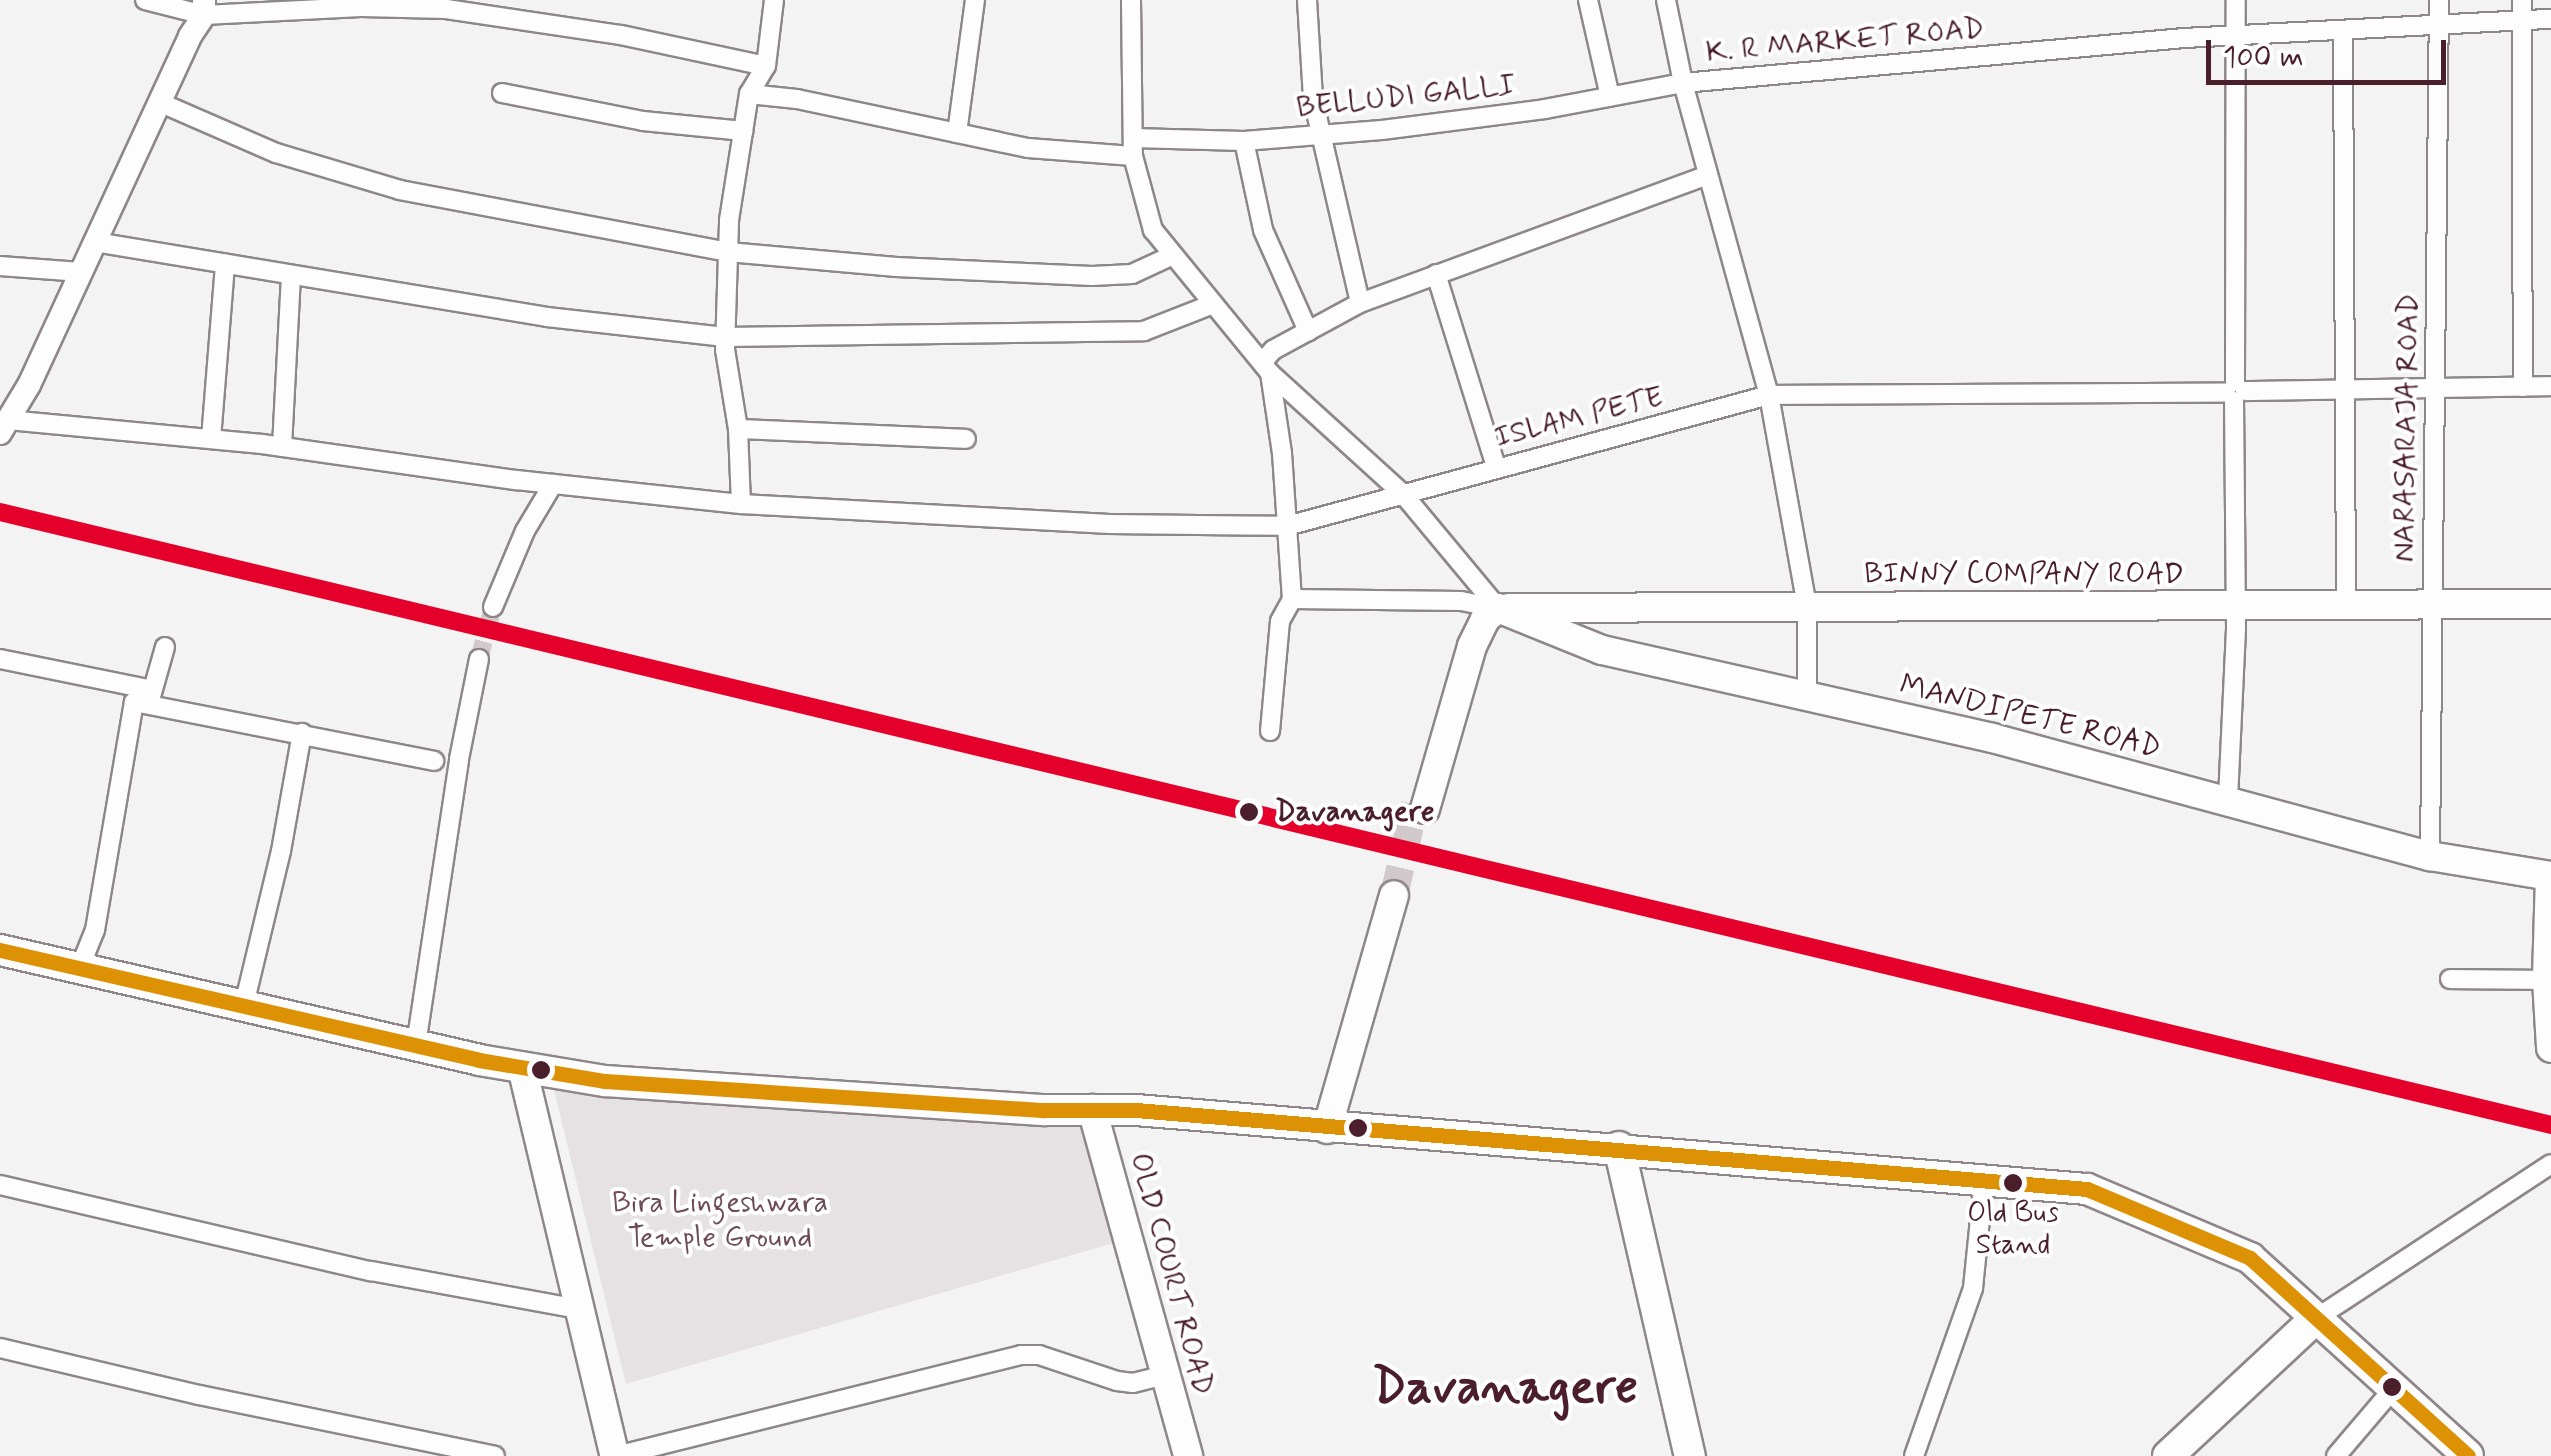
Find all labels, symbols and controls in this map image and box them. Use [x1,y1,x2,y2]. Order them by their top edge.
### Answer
street label: K. R MARKET ROAD [1712,12,1978,70]
scale bar [2211,20,2451,82]
text: 100 m [2223,38,2304,77]
street label: BELLUDI GALLI [1296,68,1516,126]
street label: NARASARAJA ROAD [2387,295,2427,561]
street label: ISLAM PETE [1489,379,1669,457]
street label: BINNY COMPANY ROAD [1860,556,2188,592]
street label: MANDIPETE ROAD [1898,668,2162,766]
place label: Davanagere [1275,794,1435,830]
marker: Davanagere [1232,795,1266,829]
unlabelled marker [531,1060,551,1080]
unlabelled marker [1348,1118,1368,1138]
street label: OLD COURT ROAD [1122,1150,1220,1398]
marker: Old Bus Stand [2003,1173,2023,1193]
park label: Bira Lingeshwara Temple Ground [611,1185,829,1256]
place label: Old Bus Stand [1968,1197,2058,1263]
district label: Davanagere [1372,1359,1638,1419]
unlabelled marker [2382,1377,2402,1397]

